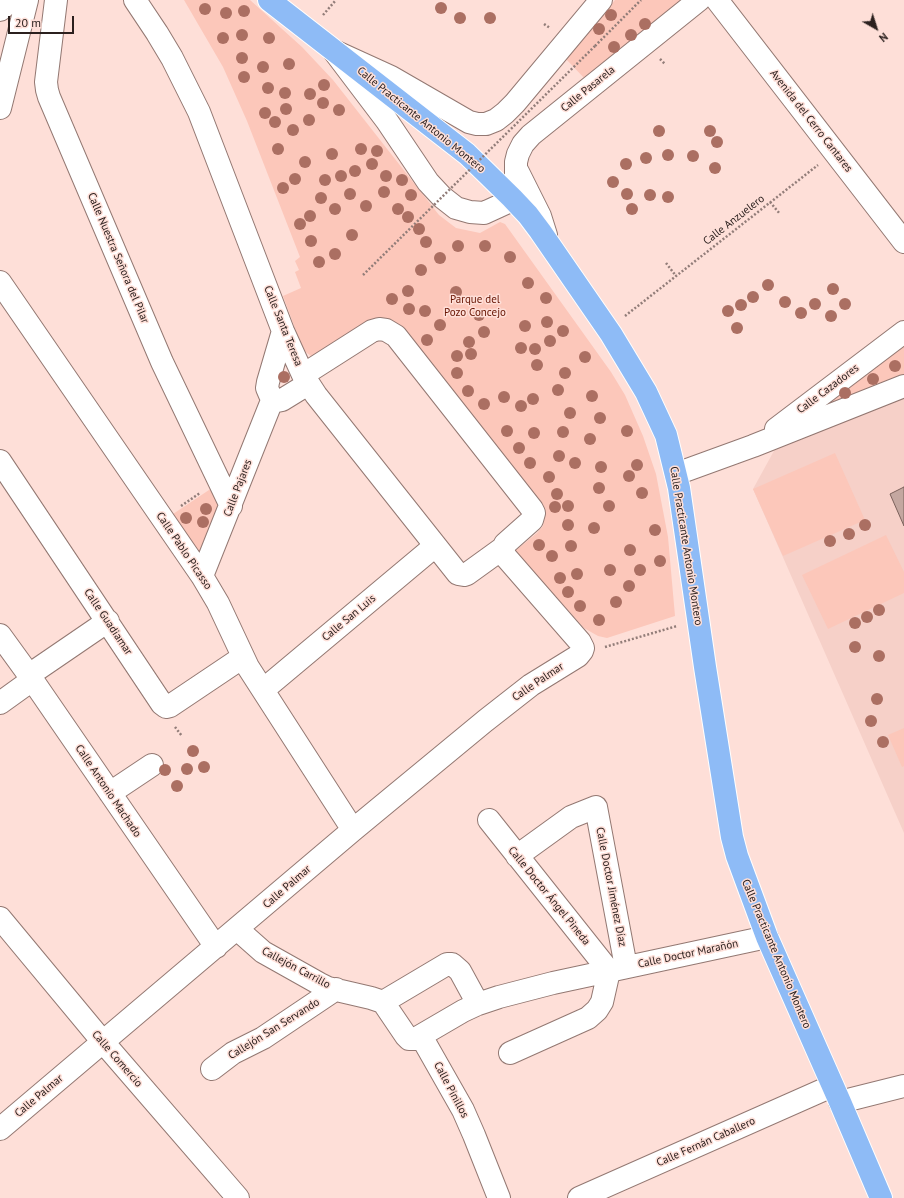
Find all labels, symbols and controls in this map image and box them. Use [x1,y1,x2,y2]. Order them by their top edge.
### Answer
scale bar [10,8,76,34]
north arrow [856,8,896,48]
text: 20 m [15,15,41,30]
text: N [876,30,891,45]
street label: Calle Pasarela [558,63,618,115]
street label: Calle Practicante Antonio Montero [354,64,488,176]
street label: Avenida del Cerro Cantares [767,67,855,175]
street label: Calle Nuestra Señora del Pilar [84,191,152,325]
street label: Calle Anzuelero [701,192,767,248]
street label: Calle Santa Teresa [261,284,305,368]
park label: Parque del Pozo Concejo [444,293,506,319]
street label: Calle Cazadores [794,361,862,417]
street label: Calle Pajares [221,458,255,518]
street label: Calle Practicante Antonio Montero [667,466,705,626]
street label: Calle Pablo Picasso [153,510,215,592]
street label: Calle Guadiamar [81,586,135,658]
street label: Calle San Luis [320,592,378,644]
street label: Calle Palmar [510,660,566,704]
street label: Calle Antonio Machado [72,742,144,840]
street label: Calle Doctor Jiménez Díaz [593,826,629,948]
street label: Calle Doctor Ángel Pineda [505,844,593,948]
street label: Calle Palmar [260,863,314,911]
street label: Calle Practicante Antonio Montero [738,877,814,1031]
street label: Calle Doctor Marañón [637,937,739,971]
street label: Callejón Carrillo [260,944,332,992]
street label: Callejón San Servando [226,995,322,1063]
street label: Calle Comercio [89,1028,145,1090]
street label: Calle Pinillos [431,1060,471,1120]
street label: Calle Palmar [12,1072,66,1120]
street label: Calle Fernán Caballero [655,1114,757,1170]

